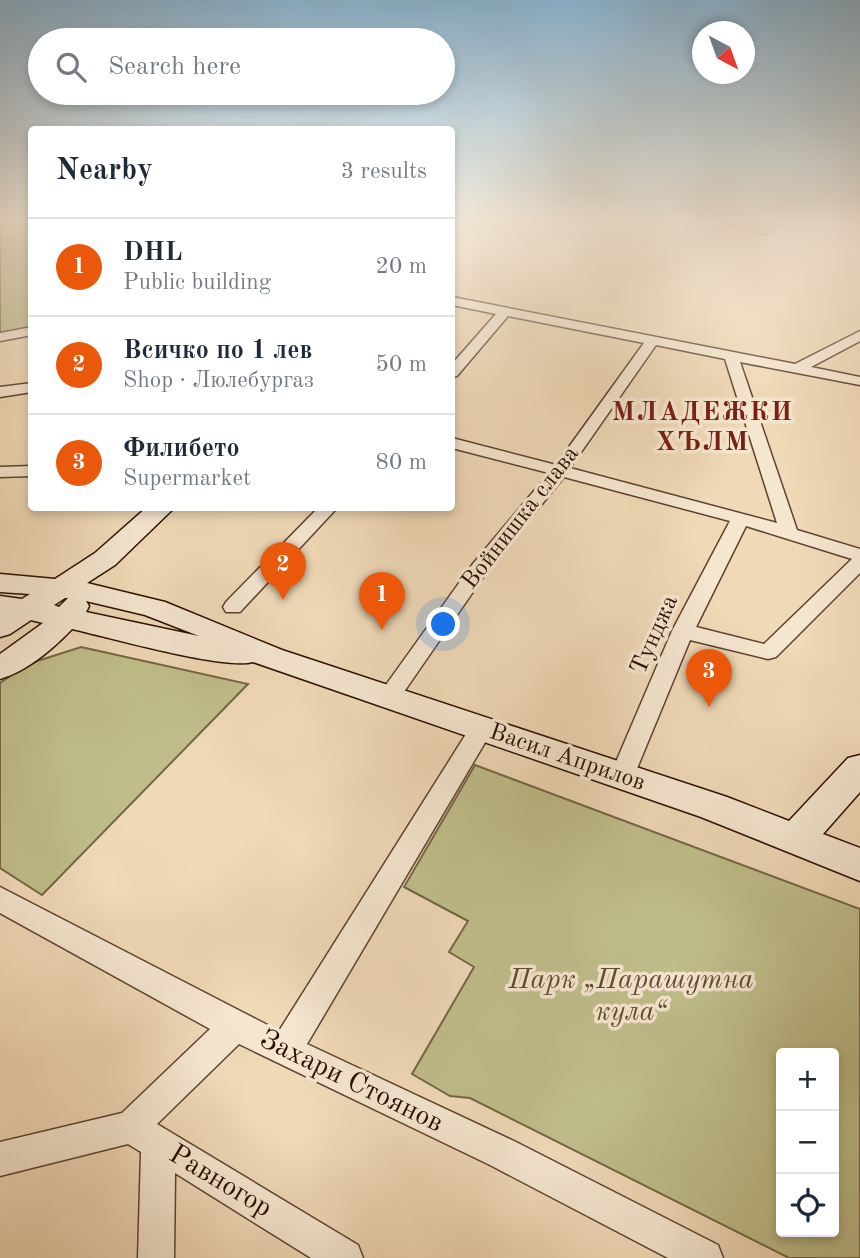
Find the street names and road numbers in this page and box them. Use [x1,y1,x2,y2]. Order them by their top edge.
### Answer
street label: Войнишка слава [458,442,584,594]
street label: Тунджа [627,592,683,678]
street label: Васил Априлов [486,720,648,796]
street label: Захари Стоянов [255,1026,447,1138]
street label: Равногор [164,1140,276,1224]

